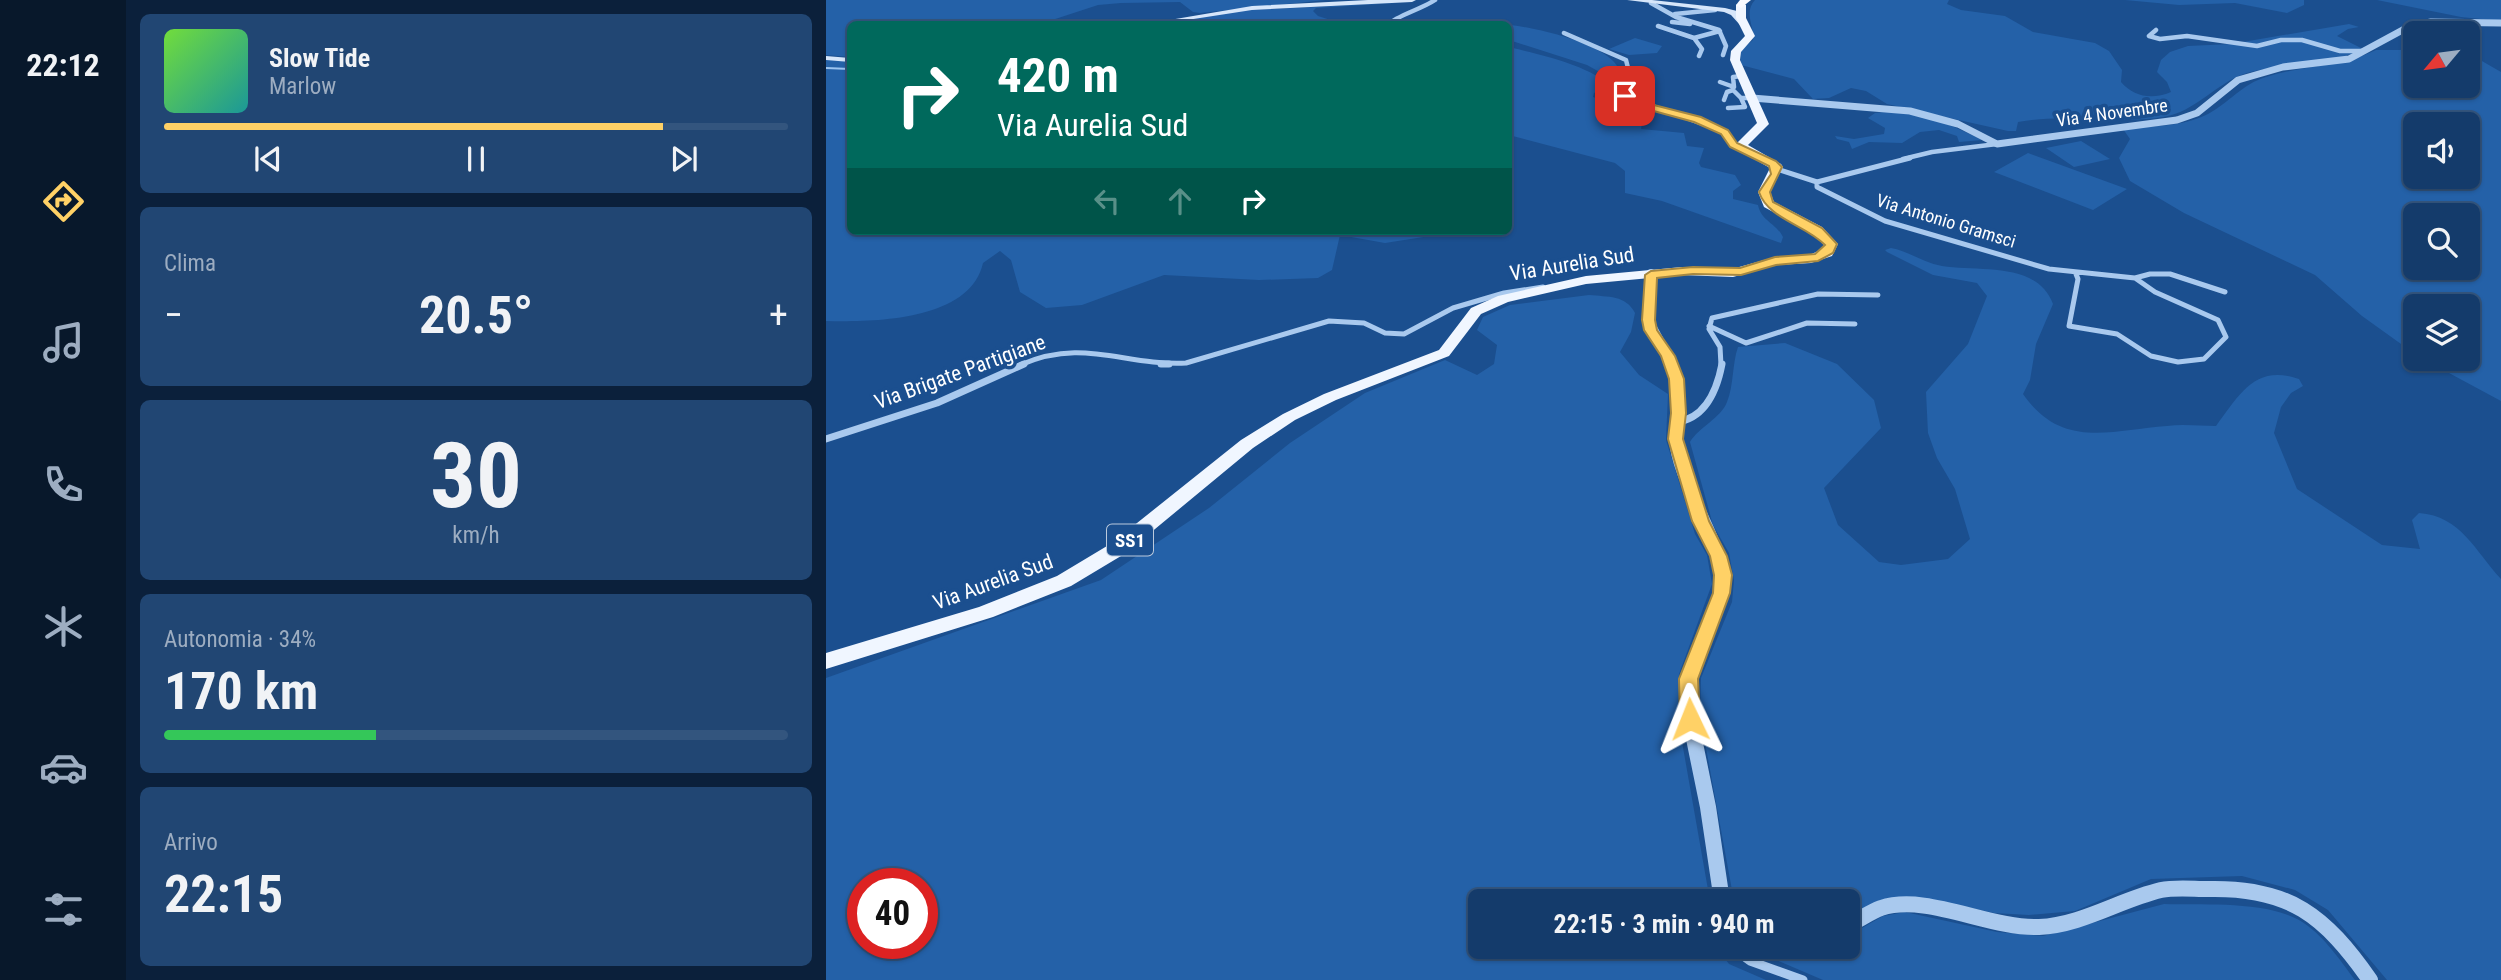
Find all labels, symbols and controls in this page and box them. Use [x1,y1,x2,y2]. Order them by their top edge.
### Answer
north arrow [2403,21,2480,98]
map controls [2403,21,2480,371]
text: Slow Tide [269,43,370,73]
text: 22:12 [26,46,100,84]
text: 420 m [997,47,1119,104]
icon: right [882,49,973,140]
pin [1595,66,1655,126]
text: Marlow [269,73,336,100]
icon: arrive [1606,77,1644,115]
street label: Via 4 Novembre [2055,94,2169,131]
text: Via Aurelia Sud [997,106,1188,144]
button: sound [2403,112,2480,189]
icon: previous [249,140,287,178]
icon: pause [457,140,495,178]
icon: next [665,140,703,178]
icon: directions [39,177,88,226]
icon: left [1088,182,1126,220]
icon: ahead [1161,182,1199,220]
icon: right [1234,182,1272,220]
street label: Via Antonio Gramsci [1874,189,2018,252]
button: search [2403,203,2480,280]
street label: Via Aurelia Sud [1508,242,1636,286]
text: Clima [164,250,216,277]
text: 20.5° [419,285,533,346]
text: − [164,293,183,337]
text: + [769,293,788,337]
button: layers [2403,294,2480,371]
icon: music [39,318,88,367]
street label: Via Brigate Partigiane [871,330,1049,414]
text: 30 [430,423,522,529]
icon: phone [39,460,88,509]
text: km/h [452,522,500,549]
road number: SS1 [1107,524,1153,555]
street label: Via Aurelia Sud [930,549,1056,615]
icon: climate [39,602,88,651]
text: Autonomia · 34% [164,626,316,653]
text: 170 km [164,661,318,722]
position arrow [1653,682,1727,756]
icon: car [39,743,88,792]
text: Arrivo [164,829,218,856]
text: 22:15 [164,864,283,925]
speed limit sign: 40 [847,868,938,959]
icon: filters [39,885,88,934]
text: 22:15 · 3 min · 940 m [1554,909,1774,939]

